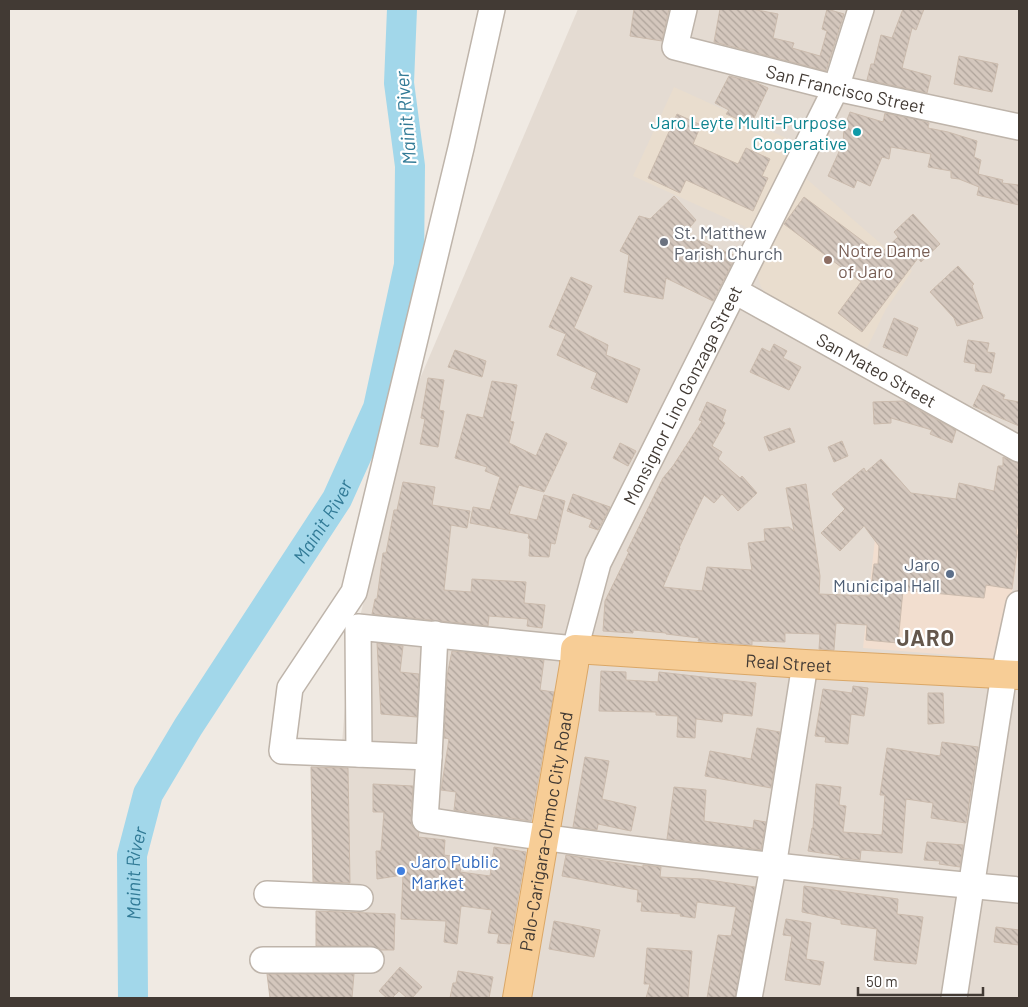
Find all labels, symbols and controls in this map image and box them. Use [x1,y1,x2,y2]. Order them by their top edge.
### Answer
street label: San Francisco Street [764,60,928,118]
water label: Mainit River [389,69,421,166]
place label: Jaro Leyte Multi-Purpose Cooperative [651,111,847,154]
marker: Jaro Leyte Multi-Purpose Cooperative [851,126,863,138]
place label: St. Matthew Parish Church [674,221,783,264]
marker: St. Matthew Parish Church [658,236,670,248]
place label: Notre Dame of Jaro [838,239,931,282]
marker: Notre Dame of Jaro [822,254,834,266]
street label: Monsignor Lino Gonzaga Street [618,282,746,508]
street label: San Mateo Street [813,328,940,412]
water label: Mainit River [287,474,356,567]
place label: Jaro Municipal Hall [833,553,940,596]
marker: Jaro Municipal Hall [944,568,956,580]
district label: JARO [897,624,955,650]
street label: Real Street [745,649,832,676]
street label: Palo-Carigara-Ormoc City Road [514,710,577,953]
water label: Mainit River [121,823,151,920]
place label: Jaro Public Market [411,850,499,893]
marker: Jaro Public Market [395,865,407,877]
scale bar [858,964,983,996]
text: 50 m [866,972,898,990]

